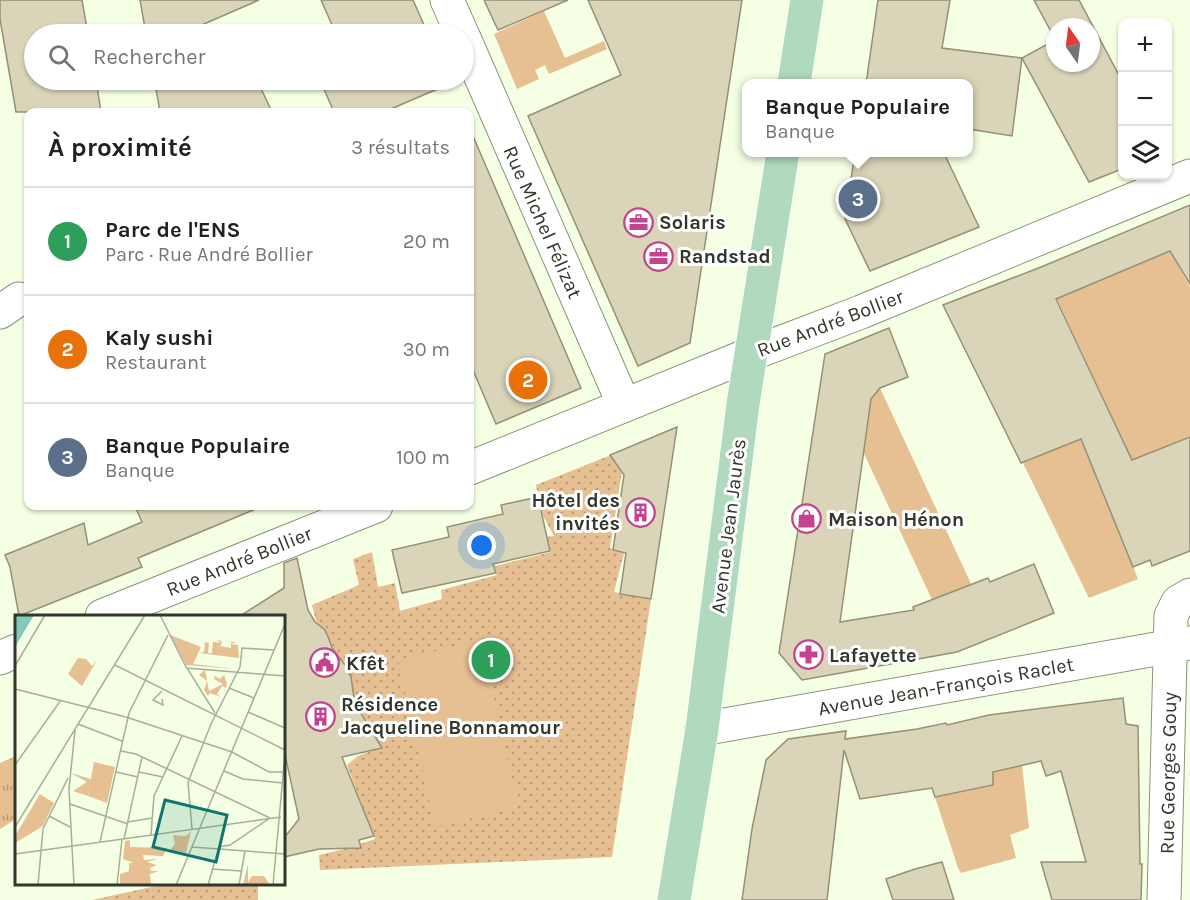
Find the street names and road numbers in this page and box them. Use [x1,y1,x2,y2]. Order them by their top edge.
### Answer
street label: Rue Michel Félizat [498,142,587,303]
street label: Rue André Bollier [754,285,907,362]
street label: Avenue Jean Jaurès [706,437,751,615]
street label: Rue André Bollier [163,521,316,601]
street label: Avenue Jean-François Raclet [816,653,1076,720]
street label: Rue Georges Gouy [1156,692,1181,854]

